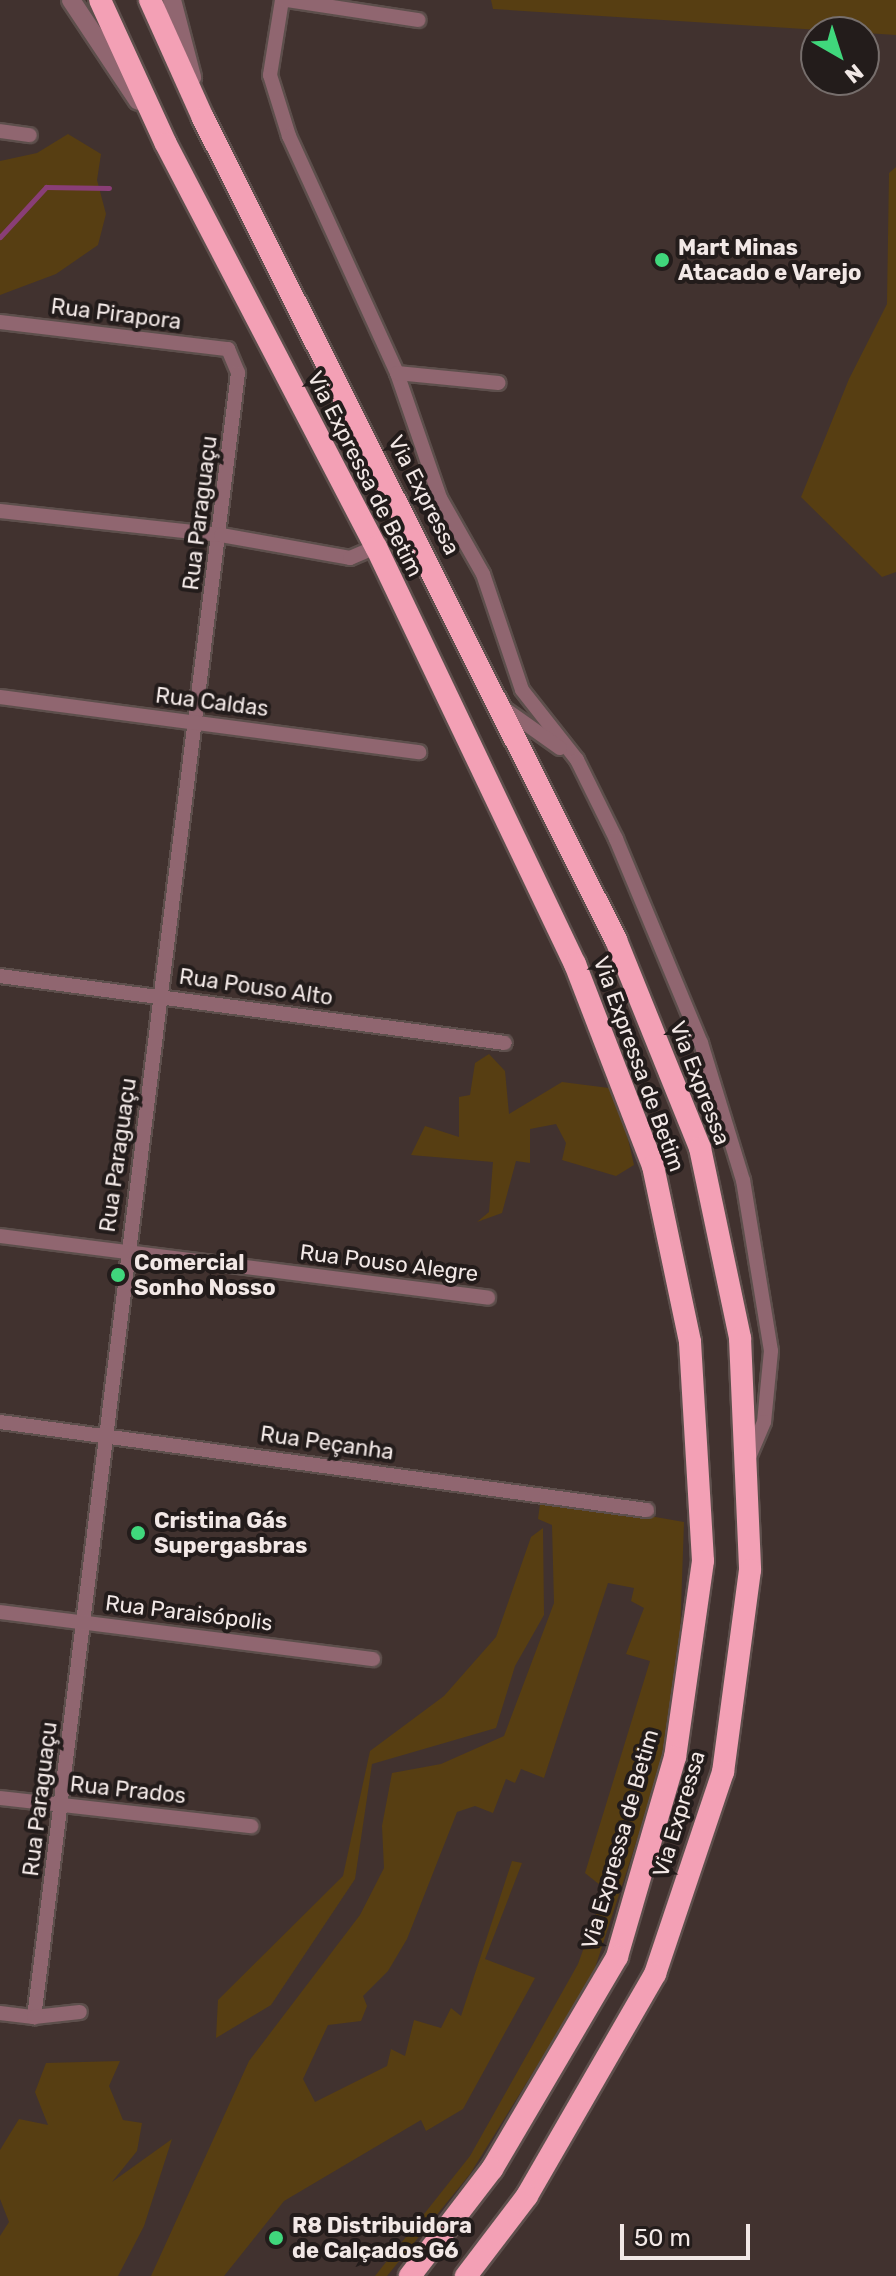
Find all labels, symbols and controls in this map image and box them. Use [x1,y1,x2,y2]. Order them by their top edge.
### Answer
north arrow [800,16,880,96]
text: N [840,58,869,89]
place label: Mart Minas Atacado e Varejo [678,234,862,286]
marker: Mart Minas Atacado e Varejo [653,251,671,269]
street label: Rua Pirapora [49,293,183,335]
street label: Via Expressa de Betim [302,367,428,581]
street label: Via Expressa [383,431,465,559]
street label: Rua Paraguaçu [177,434,223,592]
street label: Rua Caldas [154,682,270,722]
street label: Via Expressa de Betim [588,953,690,1175]
street label: Rua Pouso Alto [177,963,335,1011]
street label: Via Expressa [664,1017,736,1149]
street label: Rua Paraguaçu [94,1076,142,1234]
street label: Rua Pouso Alegre [298,1239,480,1287]
place label: Comercial Sonho Nosso [134,1249,276,1300]
marker: Comercial Sonho Nosso [109,1266,127,1284]
street label: Rua Peçanha [258,1421,396,1465]
place label: Cristina Gás Supergasbras [154,1507,307,1558]
marker: Cristina Gás Supergasbras [129,1524,147,1542]
street label: Rua Paraisópolis [104,1590,274,1636]
street label: Rua Paraguaçu [17,1720,63,1878]
street label: Via Expressa de Betim [576,1726,664,1952]
street label: Via Expressa [647,1748,711,1880]
street label: Rua Prados [69,1771,187,1809]
scale bar [624,2208,754,2258]
place label: R8 Distribuidora de Calçados G6 [292,2212,472,2264]
text: 50 m [634,2224,691,2252]
marker: R8 Distribuidora de Calçados G6 [267,2229,285,2247]

